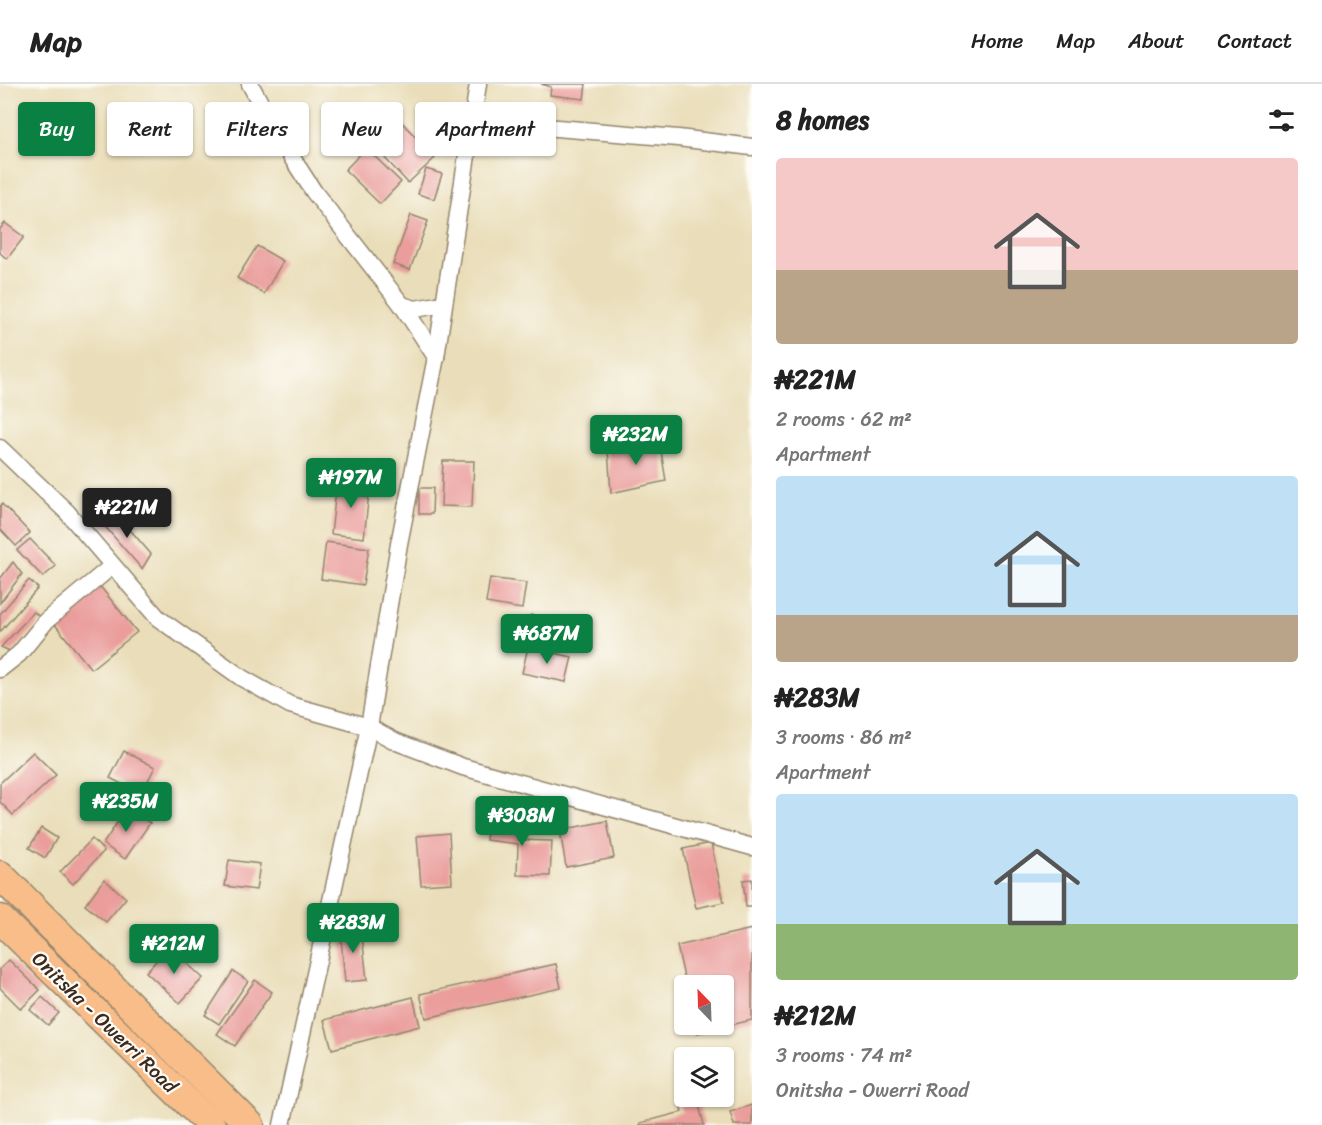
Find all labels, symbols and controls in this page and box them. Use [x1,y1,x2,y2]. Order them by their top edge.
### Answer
text: Map [30,17,82,66]
text: Home [971,22,1023,60]
text: Map [1056,22,1095,60]
text: About [1128,22,1185,60]
text: Contact [1218,22,1292,60]
text: 8 homes [776,97,869,143]
chip: Buy [18,102,95,156]
chip: Rent [107,102,193,156]
chip: Filters [205,102,309,156]
chip: New [321,102,403,156]
chip: Apartment [415,102,556,156]
icon: filters [1265,104,1298,137]
icon: home [983,197,1091,305]
text: ₦221M [776,356,856,402]
text: 2 rooms · 62 m² [776,402,912,437]
pin: ₦232M [594,415,678,466]
text: ₦232M [604,417,668,452]
text: Apartment [776,437,870,472]
pin: ₦197M [309,458,393,509]
text: ₦197M [320,460,382,495]
pin: ₦221M [85,488,169,539]
text: ₦221M [96,490,158,525]
icon: home [983,515,1091,623]
pin: ₦687M [505,614,589,665]
text: ₦687M [515,616,579,651]
text: ₦283M [776,674,859,720]
text: 3 rooms · 86 m² [776,720,912,755]
text: Apartment [776,755,870,790]
pin: ₦235M [84,782,168,833]
text: ₦235M [94,784,158,819]
pin: ₦308M [480,796,564,847]
text: ₦308M [489,798,555,833]
icon: home [983,833,1091,941]
pin: ₦283M [311,903,395,954]
text: ₦283M [321,905,385,940]
pin: ₦212M [132,924,216,975]
text: ₦212M [143,926,205,961]
street label: Onitsha - Owerri Road [23,943,187,1103]
north arrow [674,975,734,1035]
map controls [674,975,734,1107]
text: ₦212M [776,992,856,1038]
text: 3 rooms · 74 m² [776,1038,912,1073]
button: layers [674,1047,734,1107]
text: Onitsha - Owerri Road [776,1073,969,1108]

